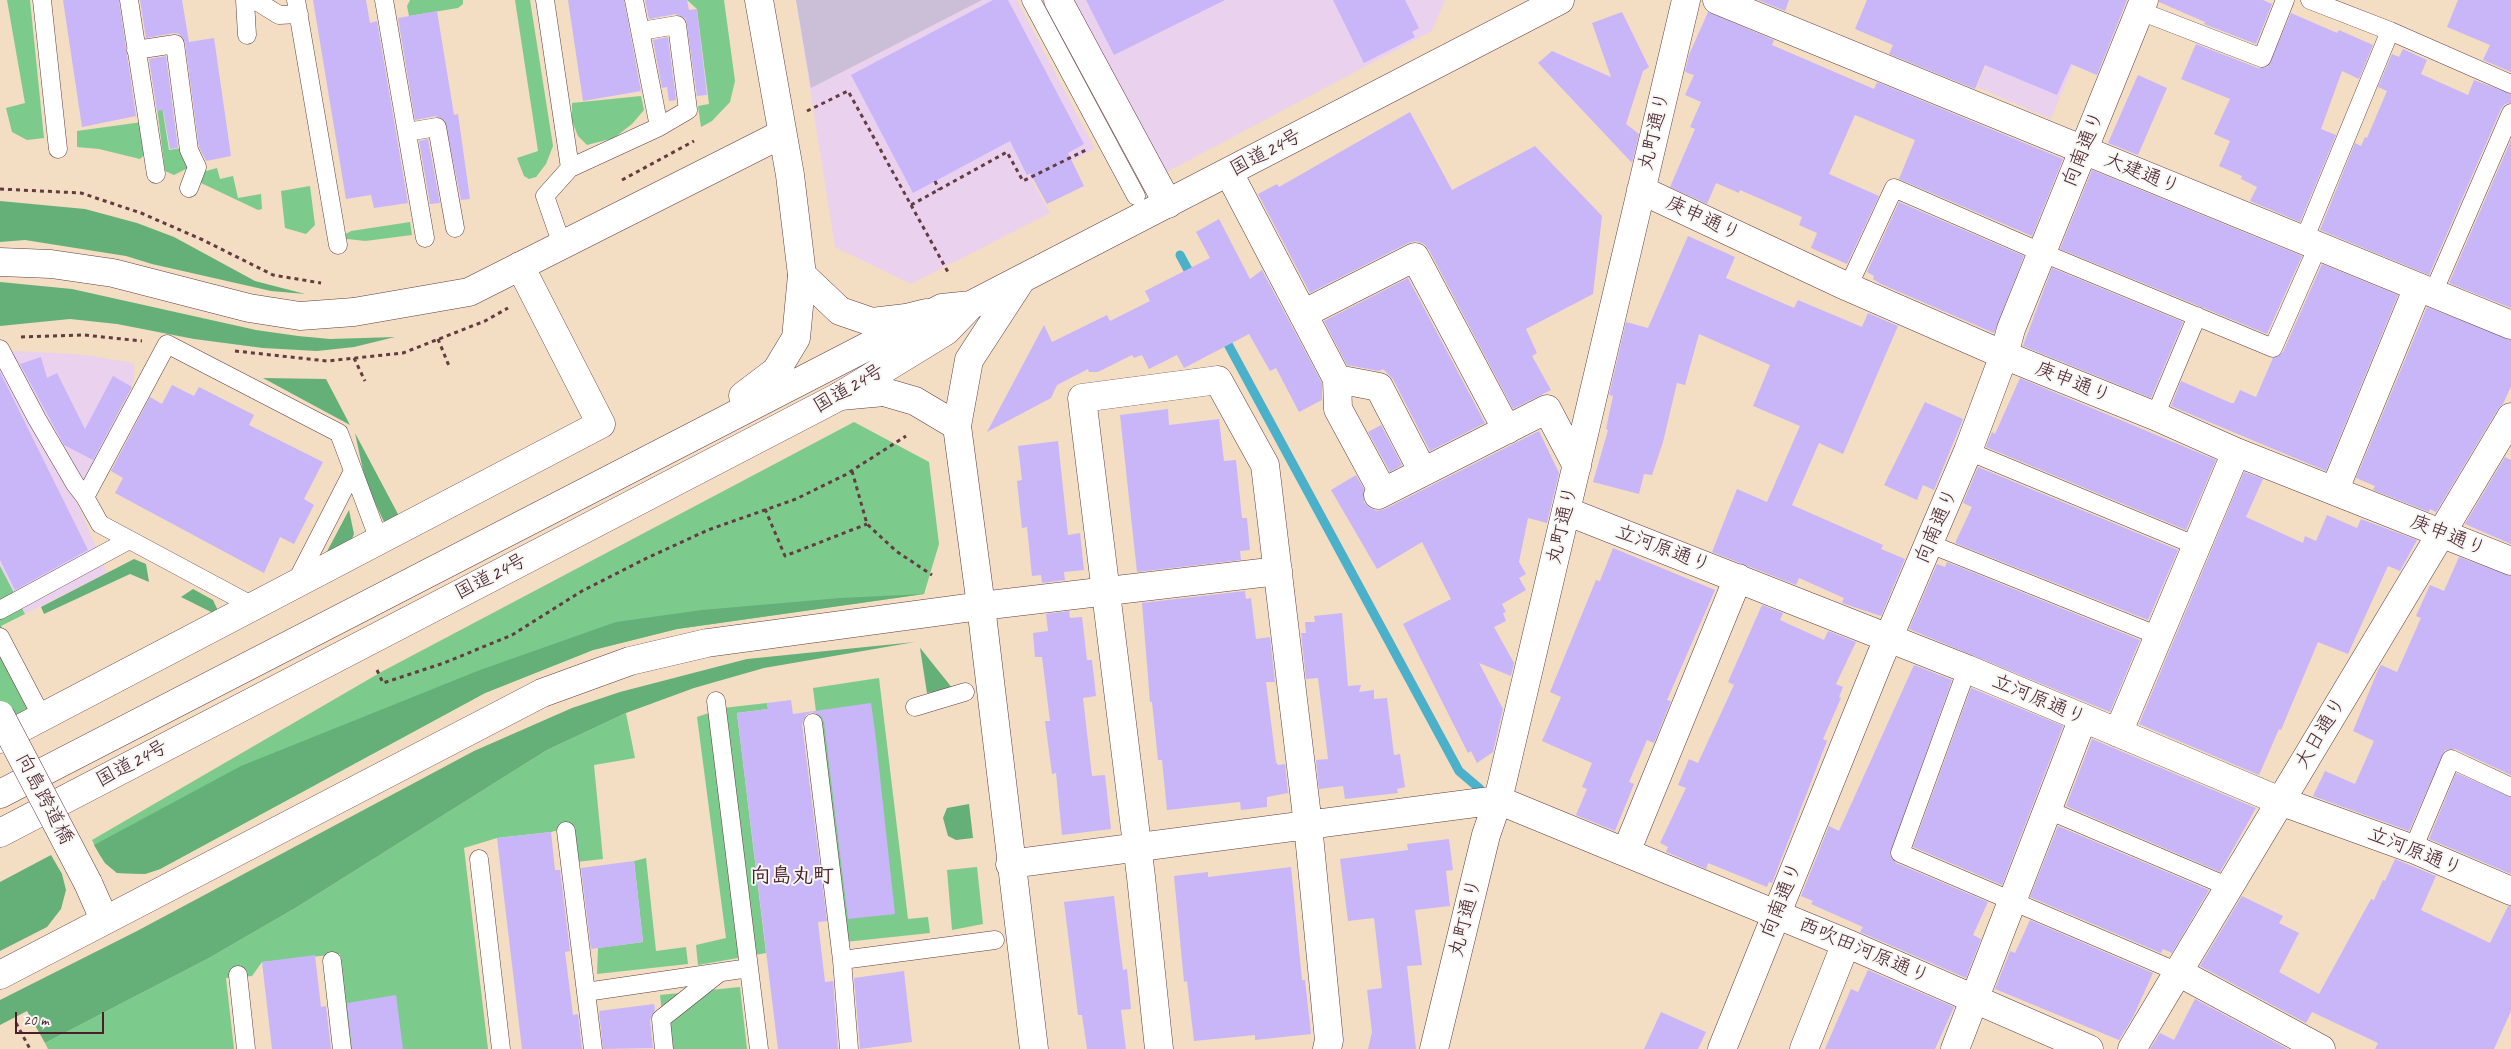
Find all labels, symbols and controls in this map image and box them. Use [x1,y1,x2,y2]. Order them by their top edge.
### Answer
street label: 丸町通り [1634,89,1676,173]
street label: 向南通り [2058,107,2110,191]
street label: 国道24号 [1226,124,1306,182]
street label: 大建通り [2100,148,2184,200]
street label: 庚申通り [1662,191,1744,247]
street label: 庚申通り [2031,357,2115,409]
street label: 国道24号 [809,359,889,419]
street label: 丸町通り [1542,483,1584,567]
street label: 向南通り [1910,484,1964,568]
street label: 庚申通り [2406,510,2490,562]
street label: 立河原通り [1612,520,1714,578]
street label: 国道24号 [451,549,531,605]
street label: 立河原通り [1988,669,2090,731]
street label: 大日通り [2290,693,2352,773]
street label: 国道24号 [92,735,172,793]
street label: 向島跨道橋 [10,749,78,849]
street label: 立河原通り [2364,822,2466,882]
street label: 向南通り [1756,858,1808,942]
district label: 向島丸町 [750,863,834,889]
street label: 丸町通り [1445,876,1487,960]
street label: 西吹田河原通り [1795,913,1933,989]
scale bar [18,1002,106,1034]
text: 20 m [23,1011,49,1030]

